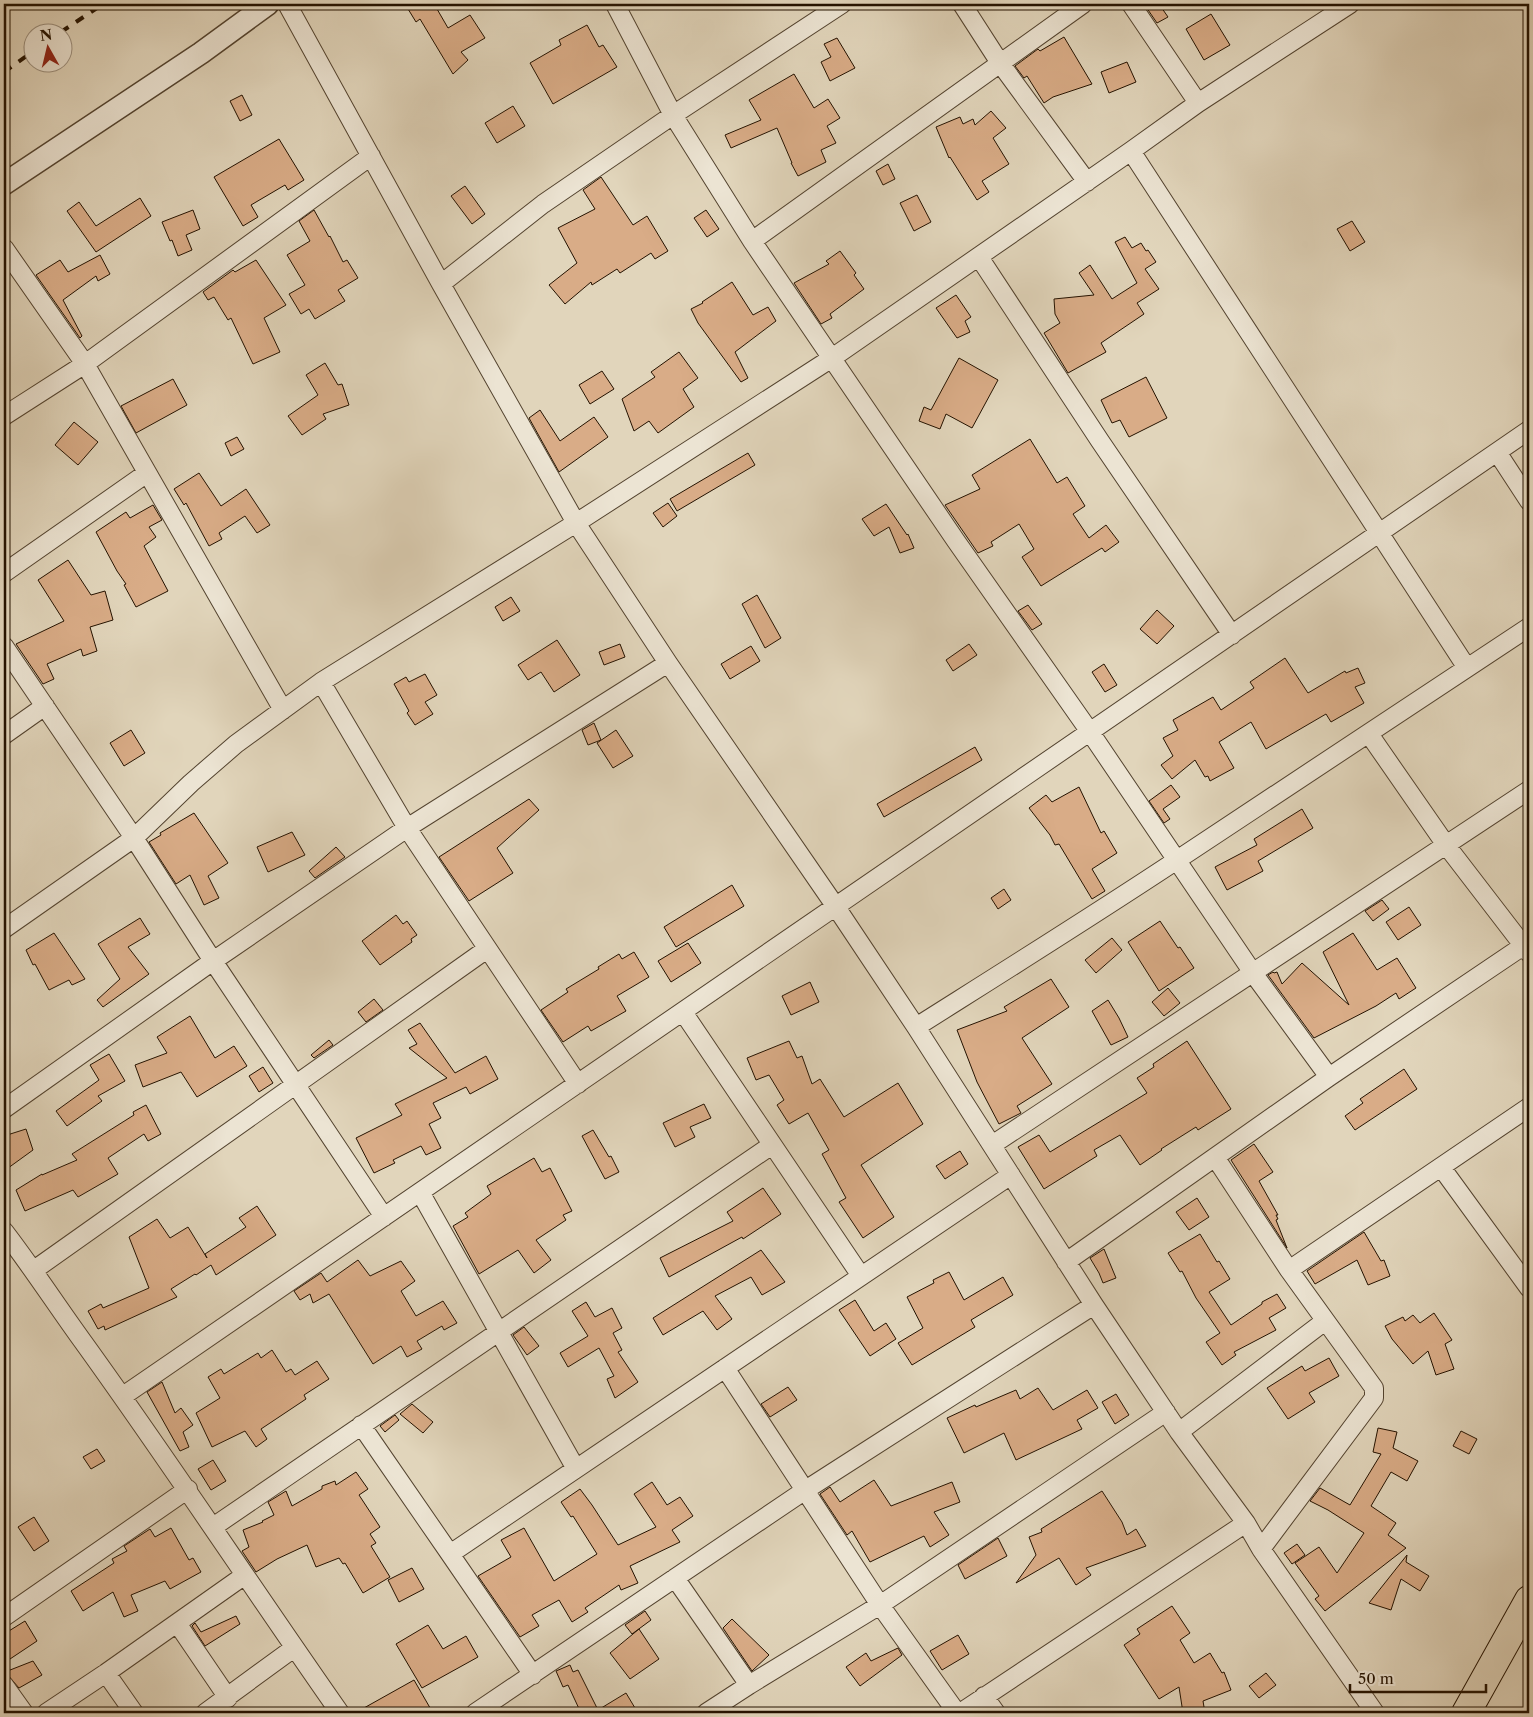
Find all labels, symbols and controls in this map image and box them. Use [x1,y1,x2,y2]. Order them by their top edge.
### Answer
north arrow [22,22,72,72]
text: N [39,25,53,45]
scale bar [1350,1662,1487,1694]
text: 50 m [1358,1669,1394,1688]

